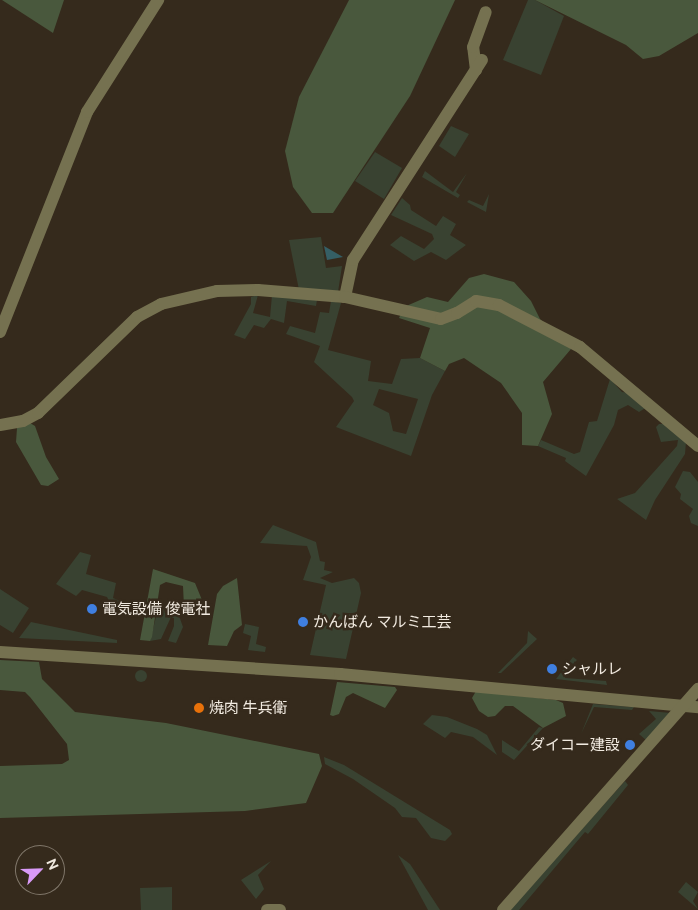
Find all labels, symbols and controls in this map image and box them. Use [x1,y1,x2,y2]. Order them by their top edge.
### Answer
place label: 電気設備 俊電社 [102,600,210,618]
marker: 電気設備 俊電社 [86,603,98,615]
place label: かんばん マルミ工芸 [313,613,451,631]
marker: かんばん マルミ工芸 [297,616,309,628]
place label: シャルレ [562,660,622,678]
marker: シャルレ [546,663,558,675]
place label: 焼肉 牛兵衛 [209,699,287,717]
marker: 焼肉 牛兵衛 [193,702,205,714]
place label: ダイコー建設 [530,736,620,754]
marker: ダイコー建設 [624,739,636,751]
north arrow [15,845,65,895]
text: N [43,856,62,872]

